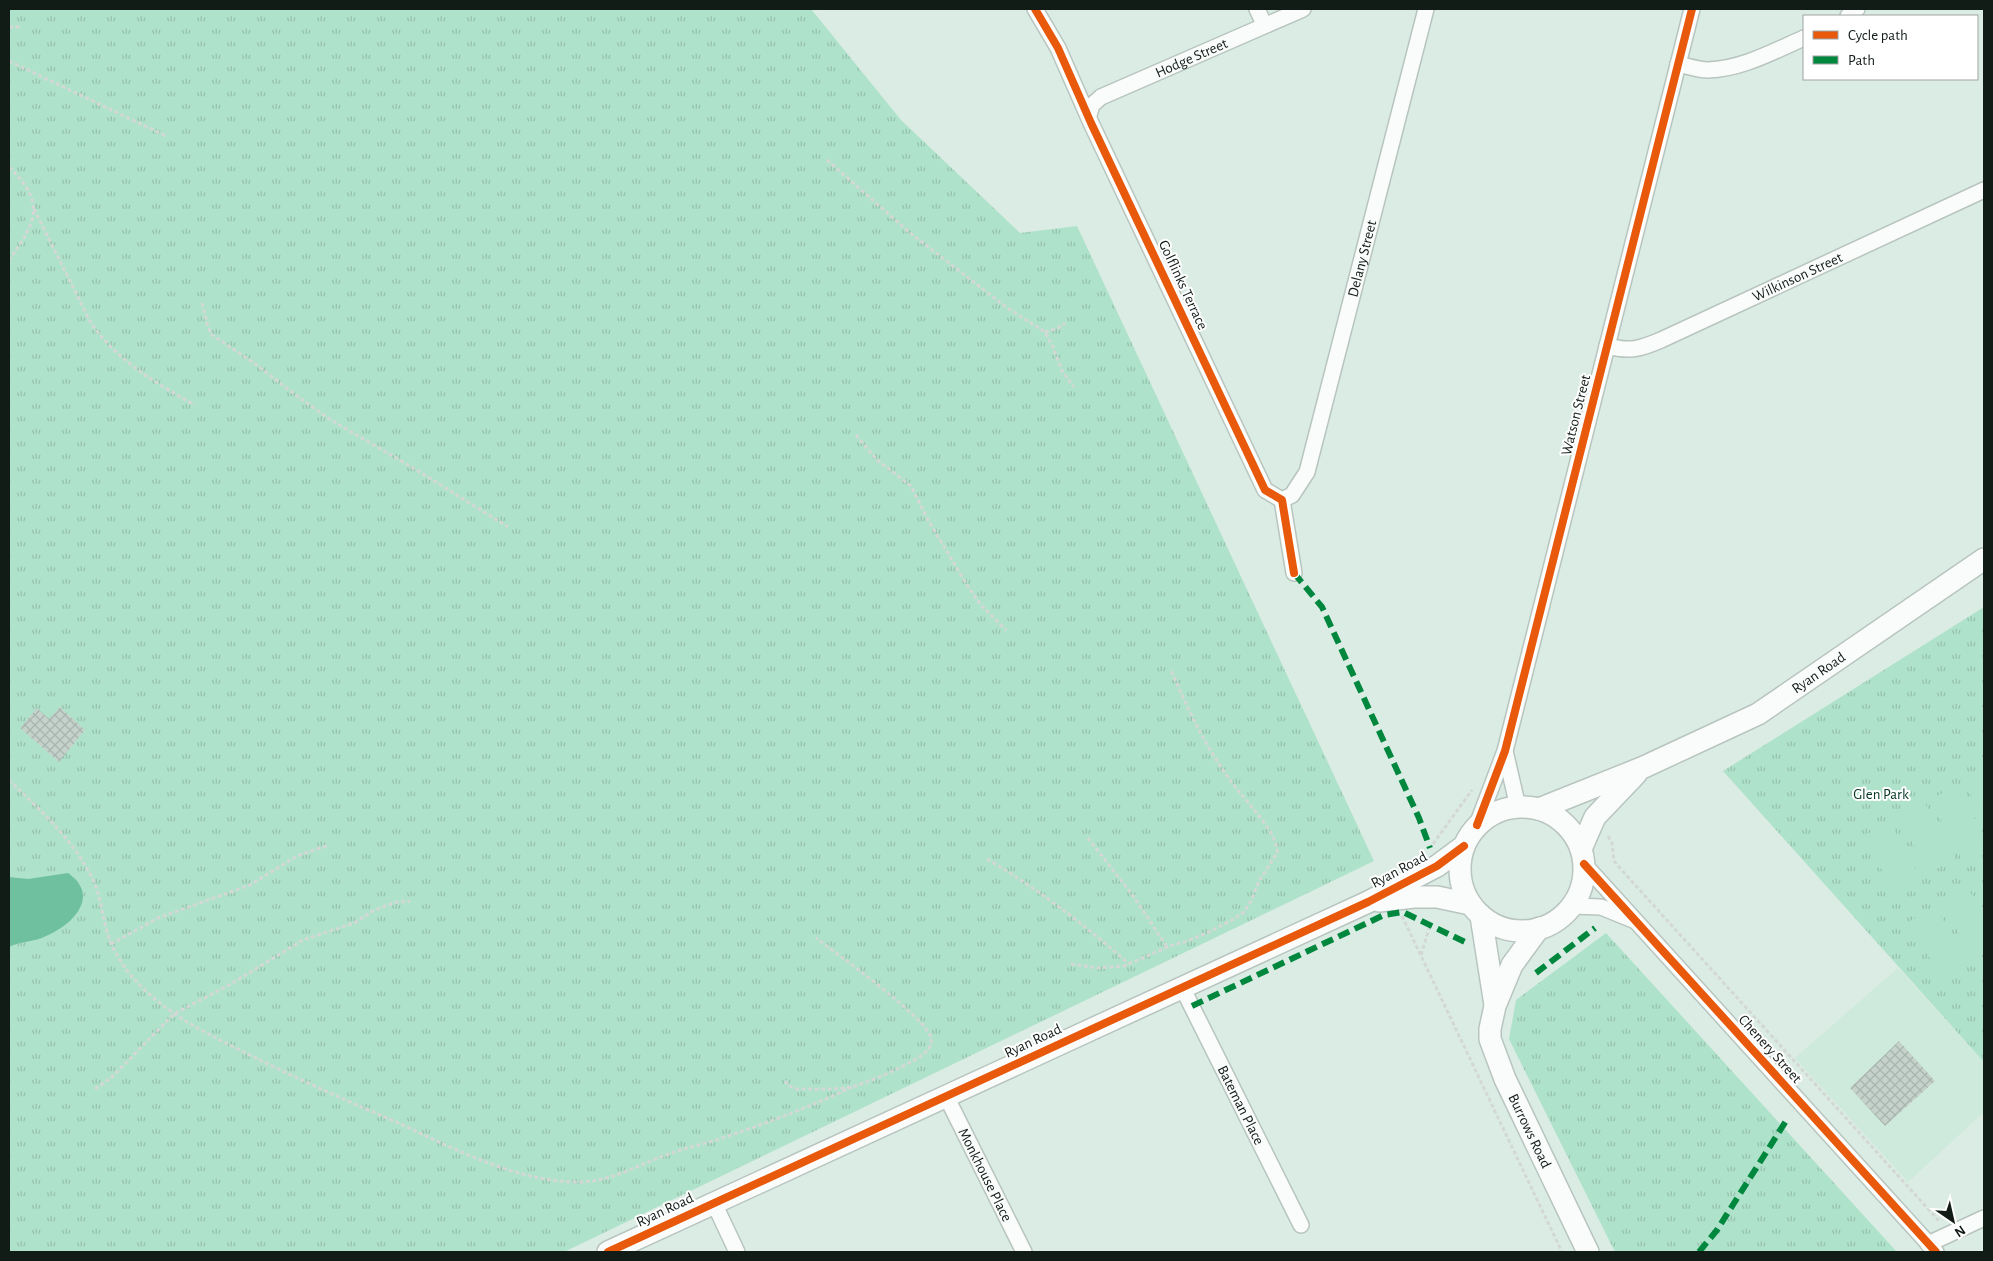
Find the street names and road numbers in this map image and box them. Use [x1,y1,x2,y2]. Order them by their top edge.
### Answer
street label: Hodge Street [1153,35,1230,80]
street label: Delany Street [1345,218,1379,299]
street label: Golflinks Terrace [1156,238,1210,332]
street label: Wilkinson Street [1750,249,1845,304]
street label: Watson Street [1559,373,1593,457]
street label: Ryan Road [1789,649,1848,696]
street label: Ryan Road [1369,849,1430,891]
street label: Chenery Street [1736,1012,1805,1086]
street label: Ryan Road [1002,1021,1064,1061]
street label: Bateman Place [1215,1063,1267,1147]
street label: Burrows Road [1506,1091,1554,1171]
street label: Monkhouse Place [956,1126,1015,1224]
street label: Ryan Road [634,1190,696,1230]

